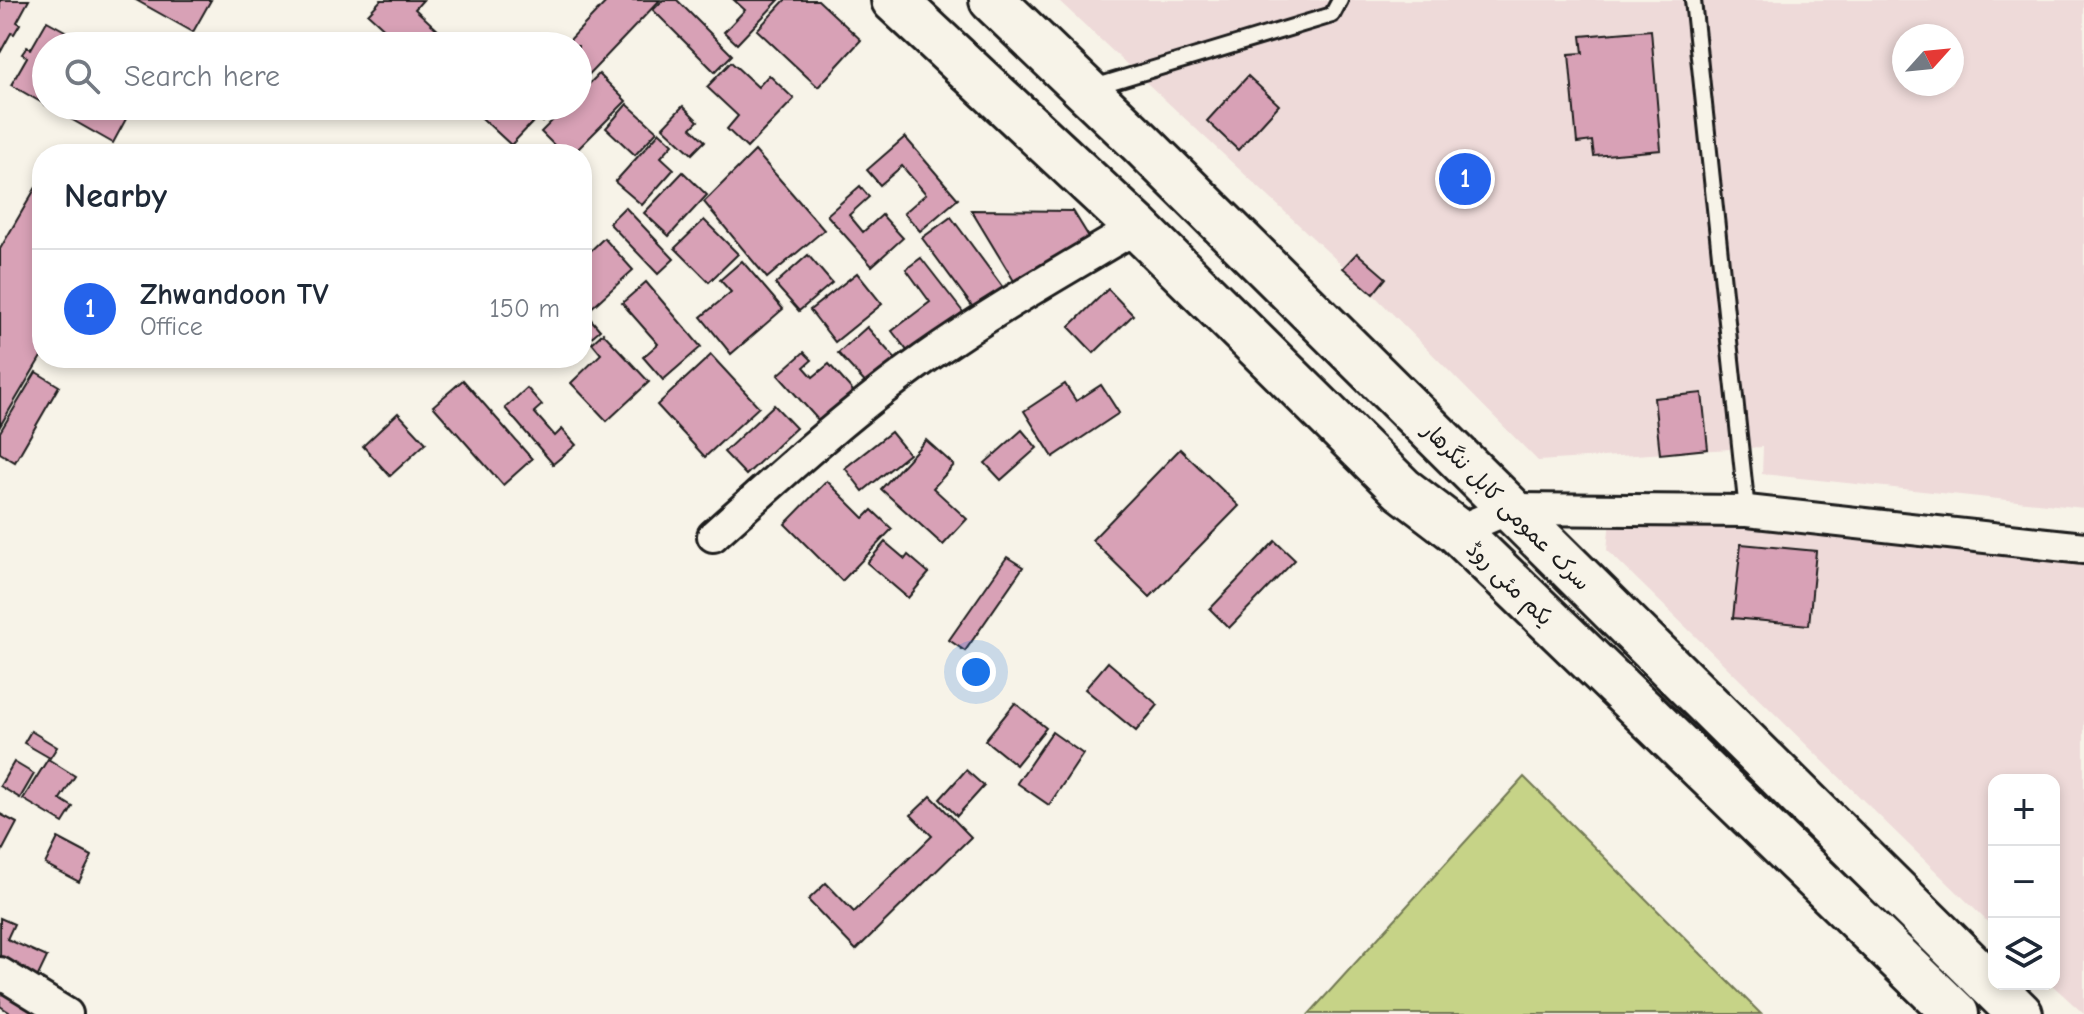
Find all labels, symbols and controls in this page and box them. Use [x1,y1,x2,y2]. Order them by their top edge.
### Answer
north arrow [1892,24,1964,96]
search box [32,32,592,120]
icon: search [60,54,104,98]
text: Search here [124,59,280,94]
pin: 1 [1439,149,1491,209]
text: Nearby [64,176,167,216]
text: Zhwandoon TV [140,277,329,312]
text: 1 [85,294,95,324]
text: 150 m [490,294,560,324]
text: Office [140,312,203,342]
street label: سرک عمومی کابل ننگرهار [1415,416,1596,597]
street label: یکم مئی روڈ [1459,536,1558,633]
your location [956,652,996,692]
map controls [1988,774,2060,990]
button: + [1988,774,2060,846]
button: − [1988,846,2060,918]
button: layers [1988,918,2060,990]

